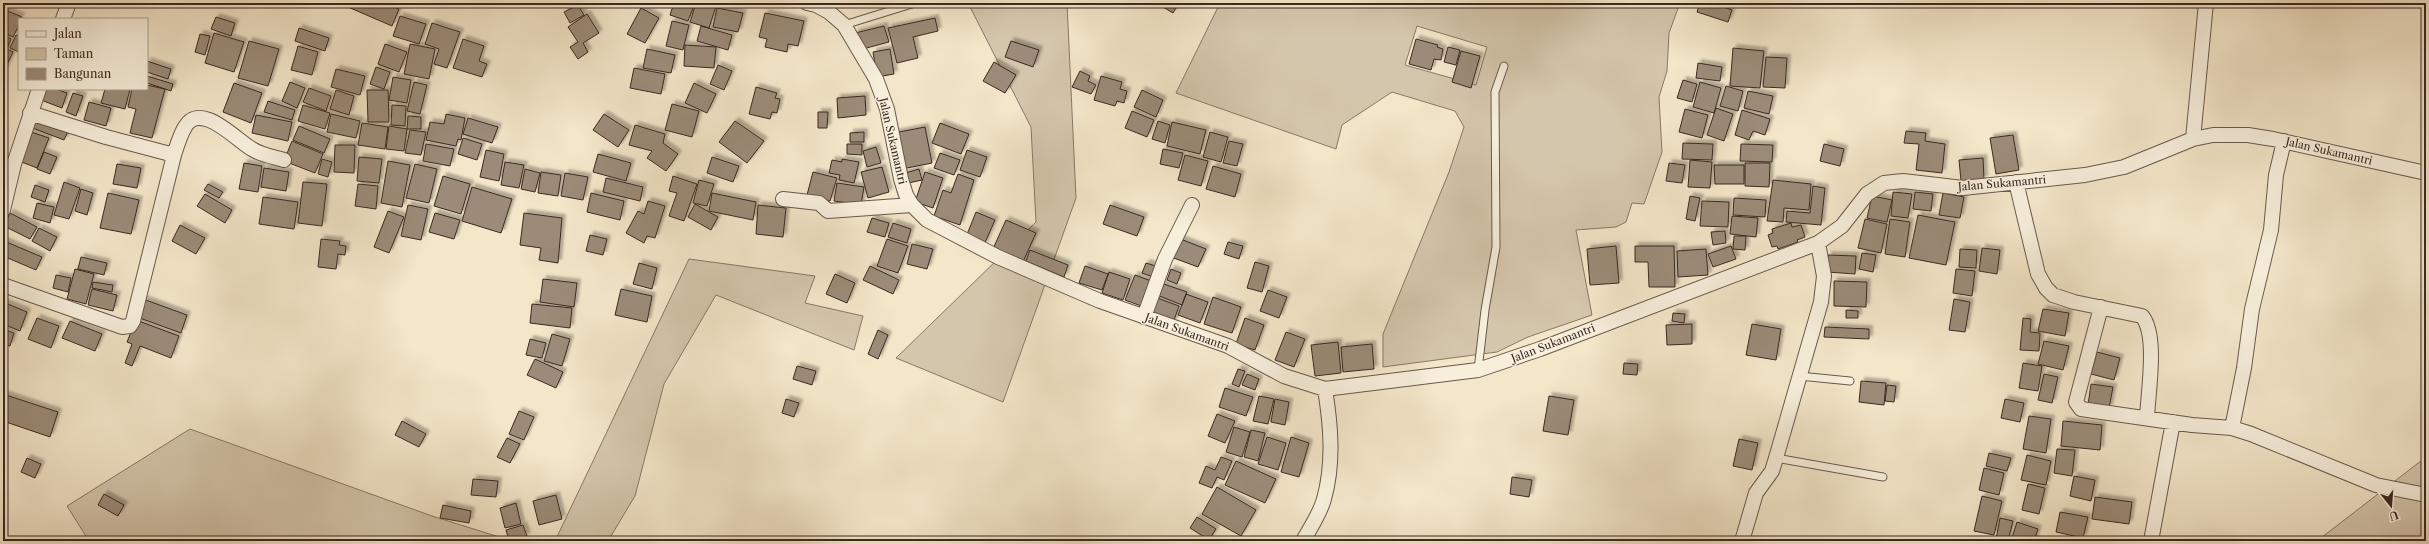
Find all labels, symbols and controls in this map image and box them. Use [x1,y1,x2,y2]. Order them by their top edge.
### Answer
legend [18,18,148,90]
text: Jalan [52,26,82,41]
text: Taman [54,46,94,61]
text: Bangunan [54,66,112,81]
street label: Jalan Sukamantri [876,94,910,186]
street label: Jalan Sukamantri [2282,134,2374,168]
street label: Jalan Sukamantri [1955,172,2047,194]
street label: Jalan Sukamantri [1141,310,1232,354]
street label: Jalan Sukamantri [1507,320,1597,366]
north arrow [2371,486,2411,526]
text: U [2388,508,2400,524]

